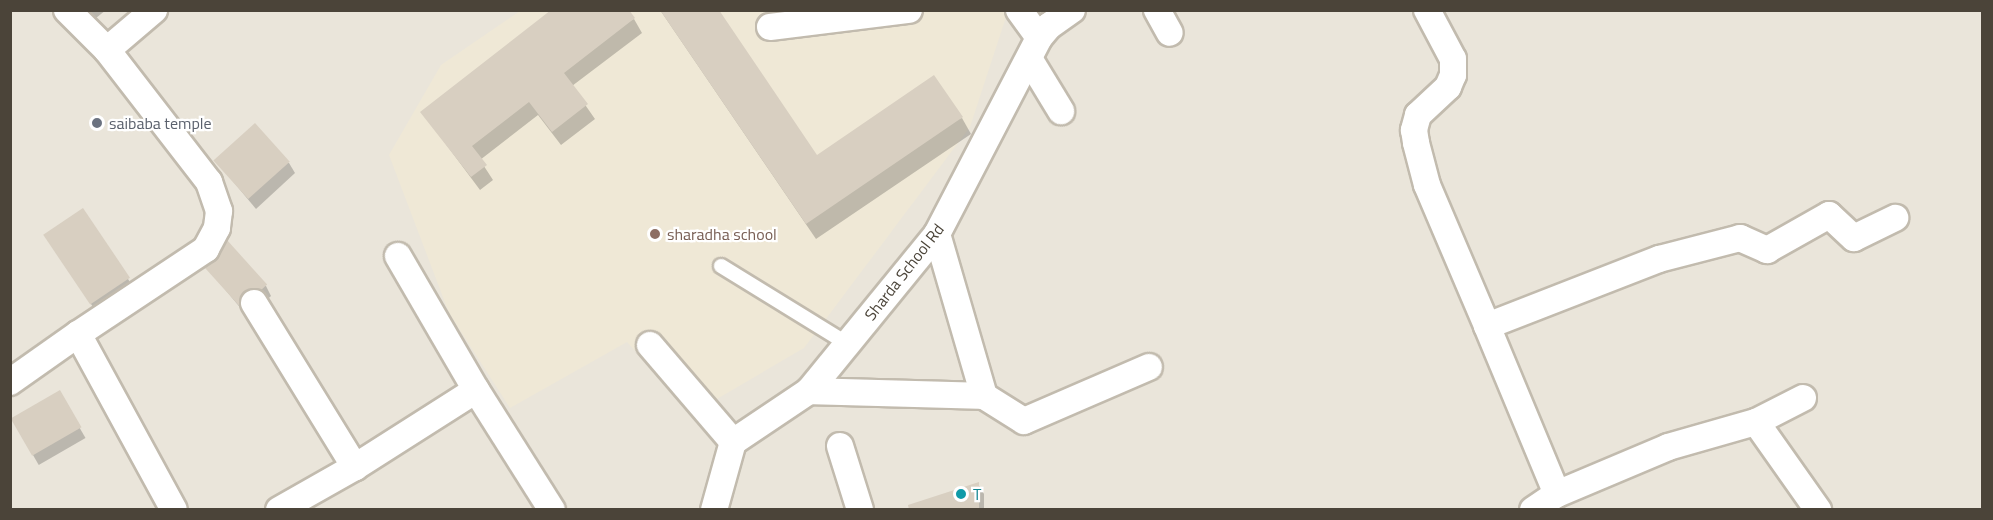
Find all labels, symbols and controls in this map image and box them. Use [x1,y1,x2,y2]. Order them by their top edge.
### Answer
place label: saibaba temple [109,113,212,133]
marker: saibaba temple [90,116,104,130]
street label: Sharda School Rd [860,220,948,324]
place label: sharadha school [667,224,777,244]
marker: sharadha school [648,227,662,241]
place label: T [973,484,981,504]
marker: T [954,487,968,501]

